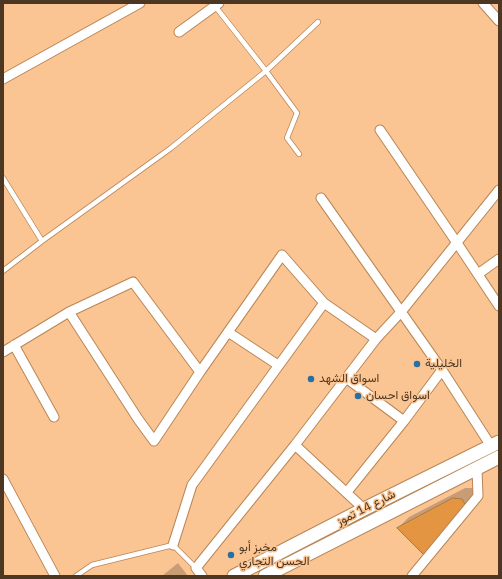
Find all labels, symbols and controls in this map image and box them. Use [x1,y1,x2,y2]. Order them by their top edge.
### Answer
place label: الخليلية [425,357,462,371]
marker: الخليلية [412,359,422,369]
place label: اسواق الشهد [319,372,379,386]
marker: اسواق الشهد [306,374,316,384]
place label: اسواق احسان [366,389,430,403]
marker: اسواق احسان [353,391,363,401]
street label: شارع 14 تموز [334,487,398,529]
place label: مخبز أبو الحسن التجاري [239,541,309,569]
marker: مخبز أبو الحسن التجاري [226,550,236,560]

